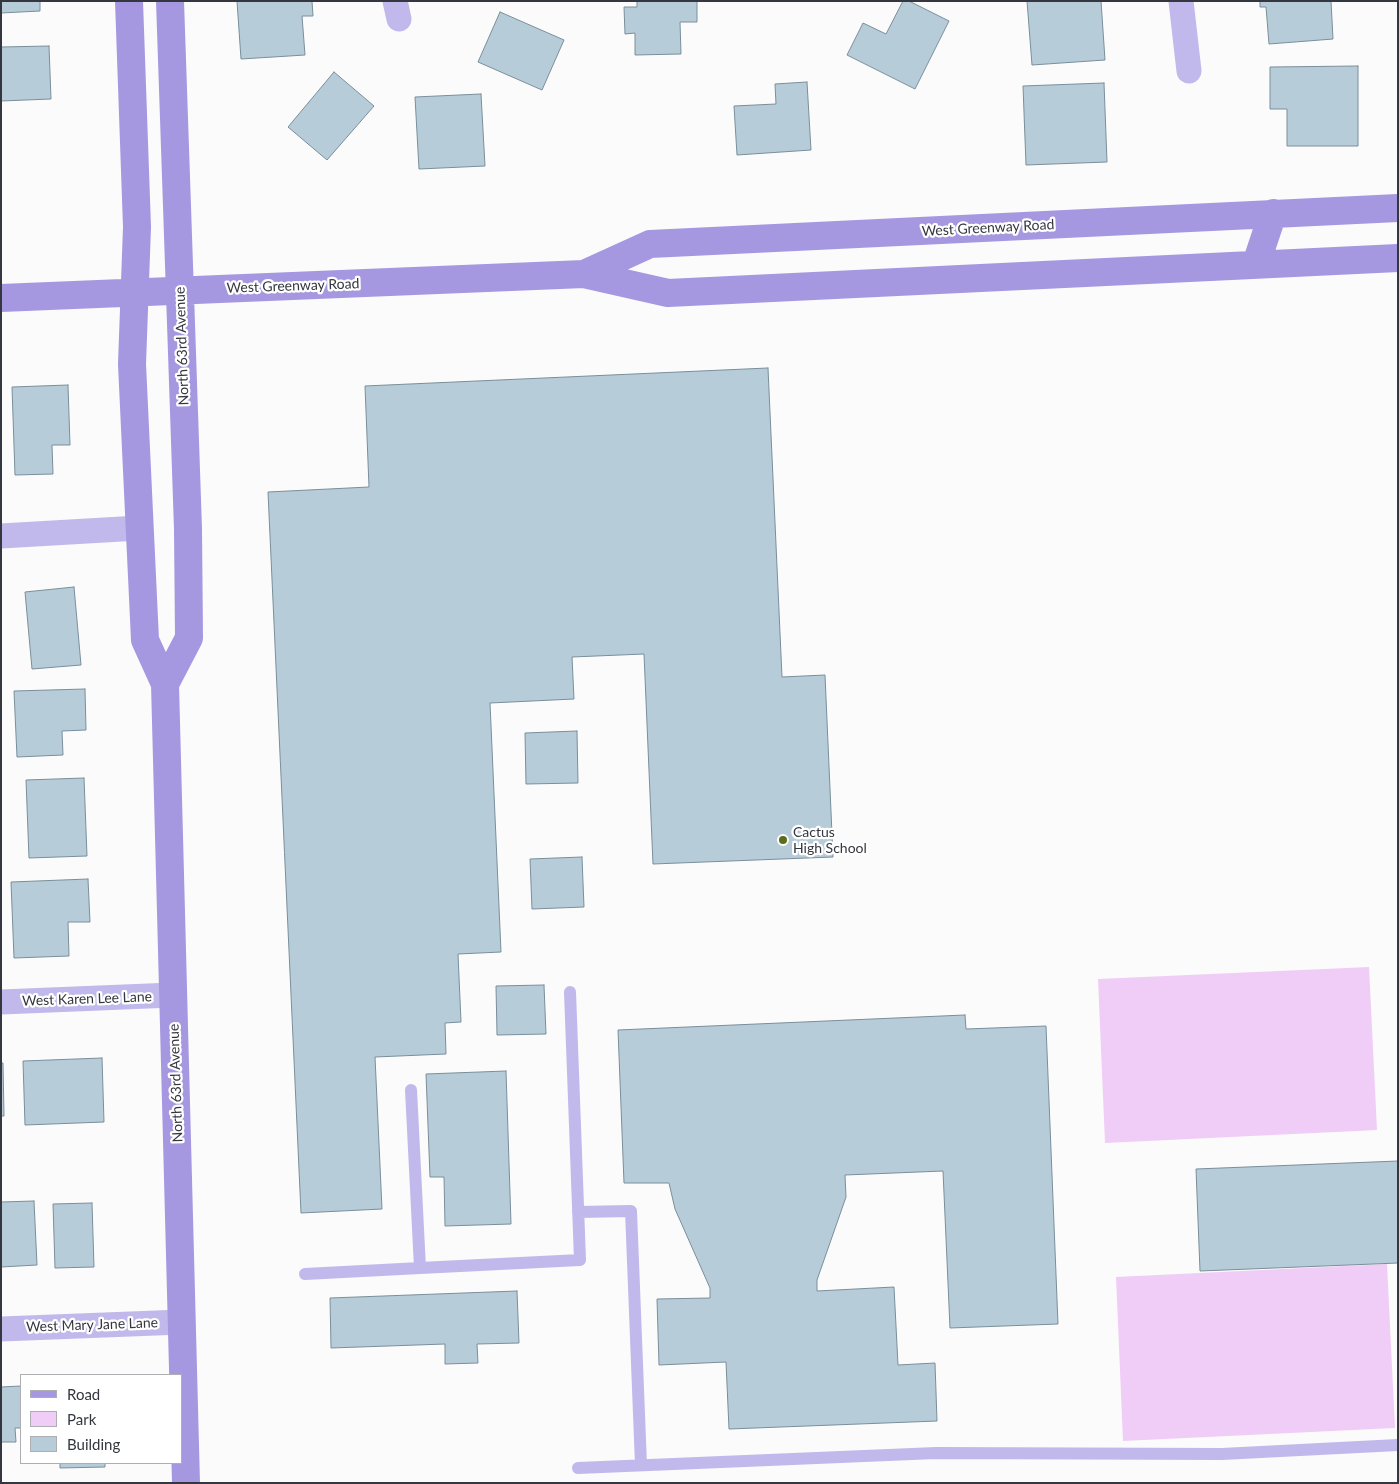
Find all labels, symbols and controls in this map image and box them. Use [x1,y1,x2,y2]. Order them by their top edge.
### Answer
street label: West Greenway Road [921,216,1055,240]
street label: West Greenway Road [226,275,360,297]
street label: North 63rd Avenue [172,286,192,406]
place label: Cactus High School [793,824,867,856]
marker: Cactus High School [777,834,789,846]
street label: West Karen Lee Lane [22,988,152,1010]
street label: North 63rd Avenue [166,1023,186,1143]
street label: West Mary Jane Lane [26,1314,158,1336]
legend [20,1374,182,1464]
text: Road [67,1385,100,1403]
text: Park [67,1410,96,1428]
text: Building [67,1435,120,1453]

